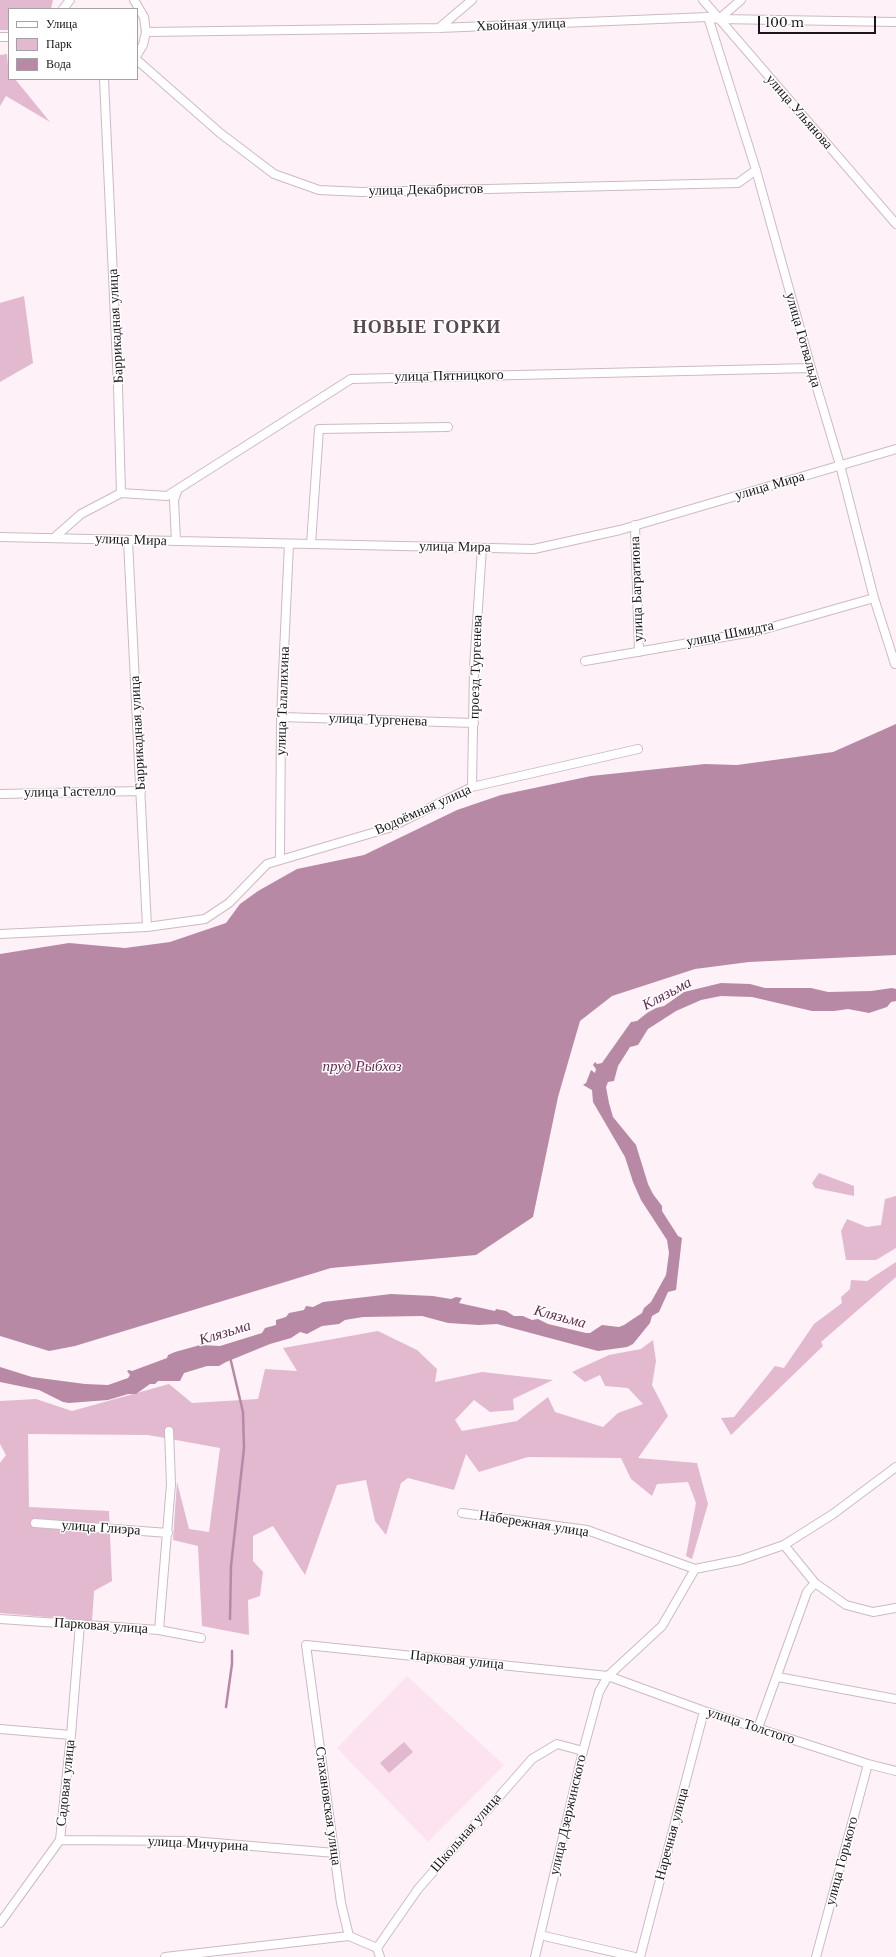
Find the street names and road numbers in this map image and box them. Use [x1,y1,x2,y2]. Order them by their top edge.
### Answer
street label: Хвойная улица [476,15,566,35]
street label: улица Ульянова [762,71,836,153]
street label: улица Декабристов [369,181,483,199]
street label: Баррикадная улица [105,268,127,384]
street label: улица Готвальда [781,291,825,389]
street label: улица Пятницкого [394,367,504,385]
street label: улица Мира [733,468,807,504]
street label: улица Мира [95,530,167,550]
street label: улица Багратиона [627,536,647,642]
street label: улица Мира [419,538,491,556]
street label: проезд Тургенева [466,615,486,719]
street label: улица Шмидта [685,617,775,651]
street label: улица Талалихина [273,646,293,756]
street label: Баррикадная улица [127,675,149,791]
street label: улица Тургенева [328,710,428,730]
street label: Водоёмная улица [372,781,474,839]
street label: улица Гастелло [24,783,116,801]
street label: Набережная улица [478,1507,590,1541]
street label: улица Глиэра [61,1517,141,1539]
street label: Парковая улица [53,1614,149,1638]
street label: Парковая улица [409,1647,505,1673]
street label: улица Толстого [705,1704,797,1748]
street label: Садовая улица [53,1739,79,1827]
street label: Стахановская улица [311,1746,345,1866]
street label: улица Дзержинского [546,1753,590,1877]
street label: Наречная улица [652,1786,692,1882]
street label: Школьная улица [427,1790,505,1876]
street label: улица Горького [822,1815,862,1907]
street label: улица Мичурина [147,1833,249,1855]

